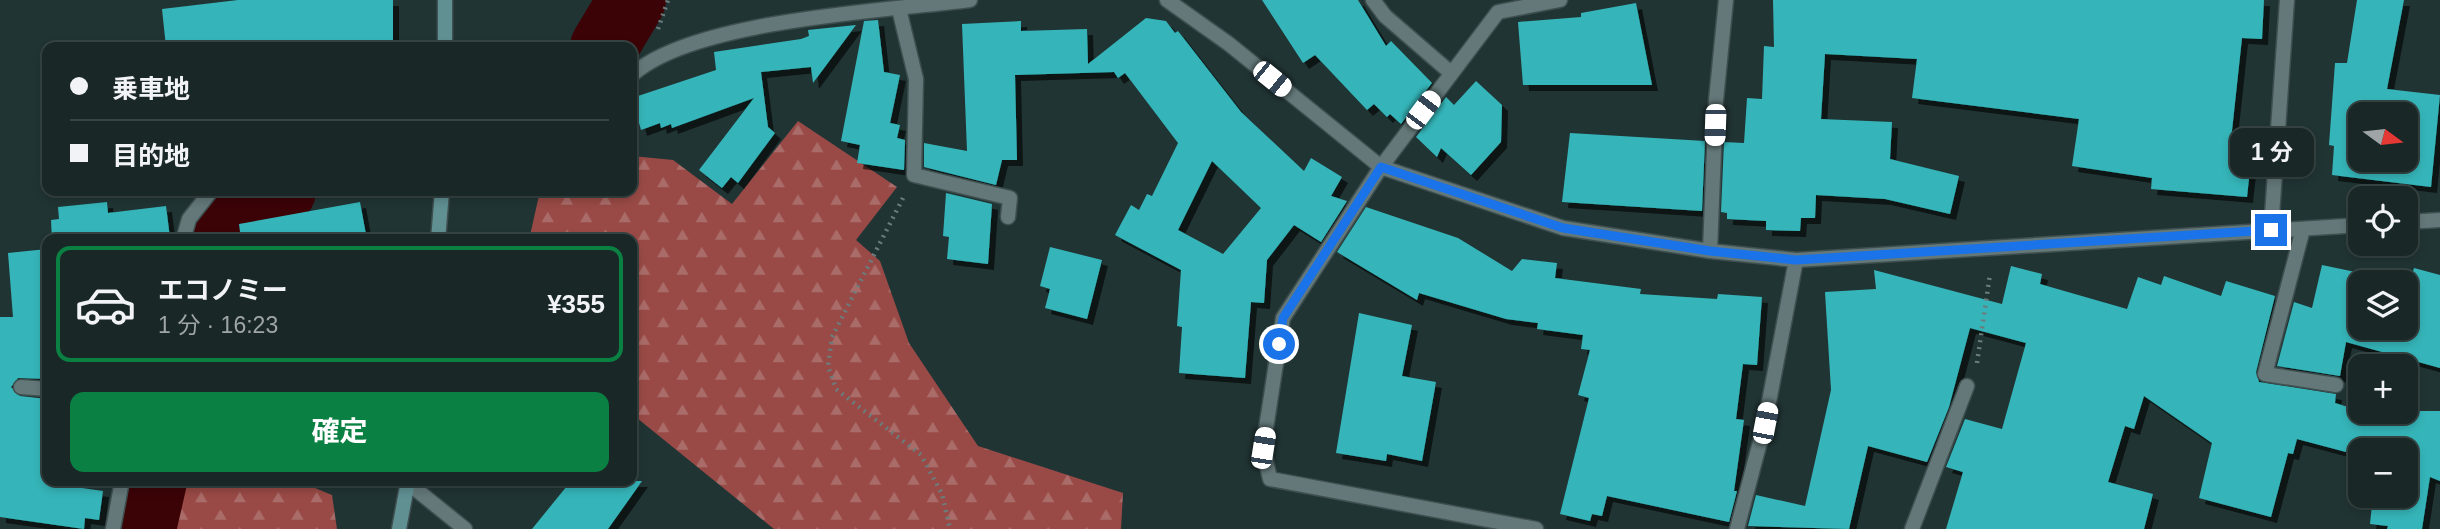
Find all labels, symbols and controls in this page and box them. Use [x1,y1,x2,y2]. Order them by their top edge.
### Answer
car [1250,58,1295,100]
text: 乗車地 [112,74,190,104]
car [1402,87,1445,133]
north arrow [2348,102,2418,172]
map controls [2348,102,2418,508]
car [1704,104,1727,146]
callout: 1 分 [2229,128,2313,177]
text: 1 分 [2251,139,2293,165]
text: 目的地 [112,141,190,171]
button: locate [2348,186,2418,256]
route end [2255,214,2287,246]
button: layers [2348,270,2418,340]
icon: car [74,273,137,336]
text: エコノミー [158,275,288,305]
text: ¥355 [547,289,605,319]
text: 1 分 · 16:23 [158,312,278,338]
route start [1263,328,1295,360]
button: + [2348,354,2418,424]
button: 確定 [70,392,609,472]
car [1751,400,1780,446]
car [1250,426,1277,470]
button: − [2348,438,2418,508]

